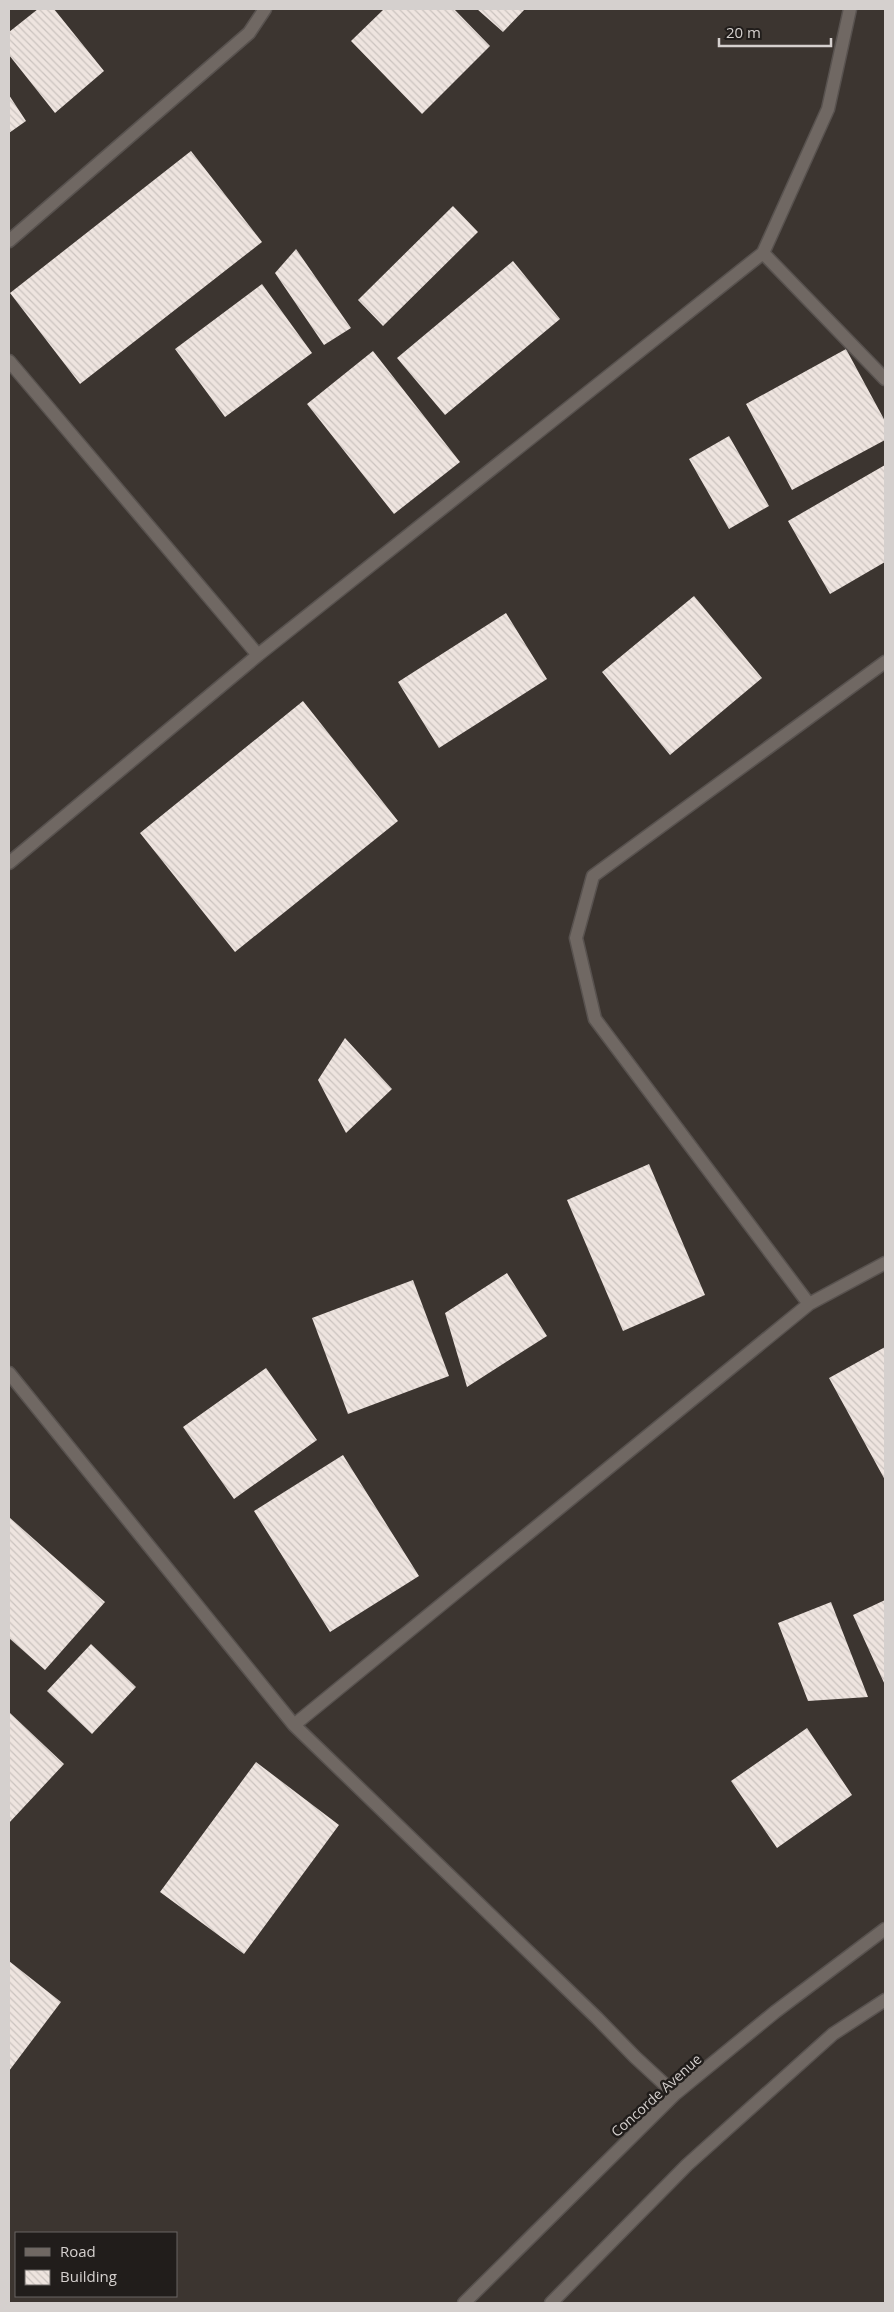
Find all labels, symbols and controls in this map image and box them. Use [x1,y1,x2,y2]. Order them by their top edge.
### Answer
scale bar [719,15,832,47]
text: 20 m [726,22,761,42]
street label: Concorde Avenue [607,2049,705,2141]
legend [15,2232,178,2297]
text: Road [60,2241,96,2261]
text: Building [60,2266,117,2286]

